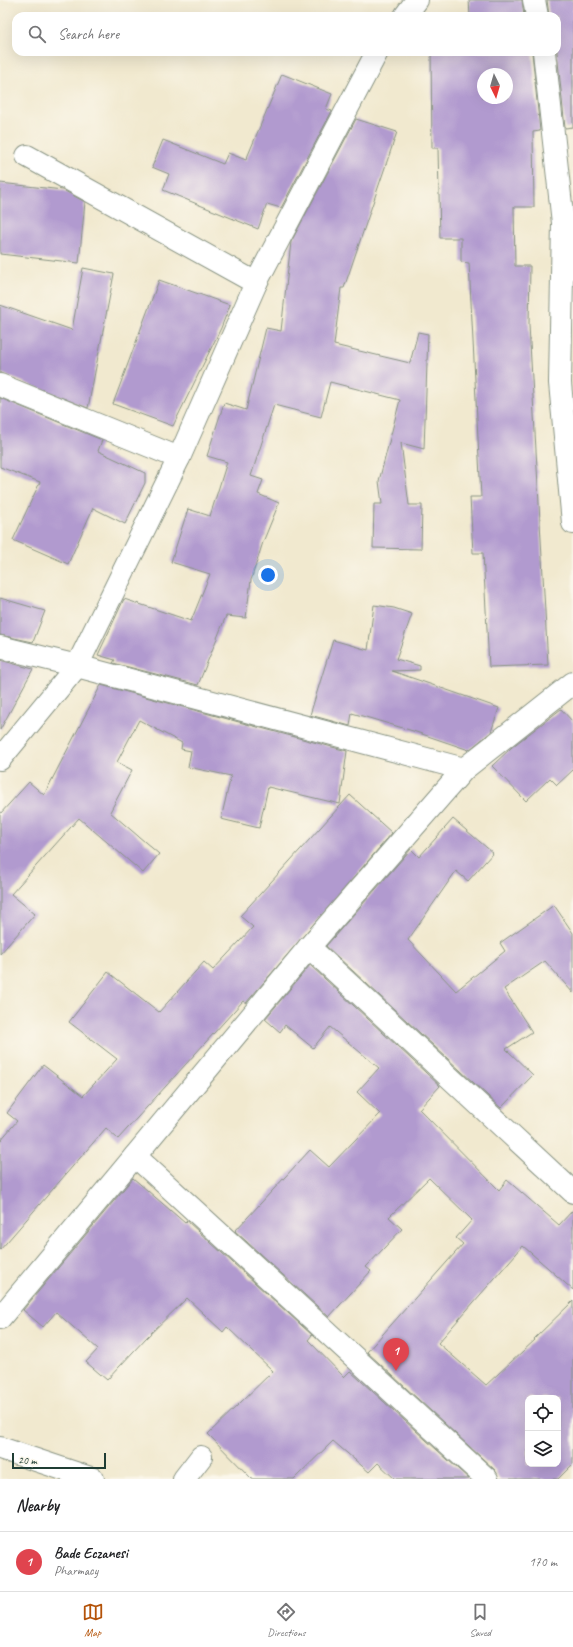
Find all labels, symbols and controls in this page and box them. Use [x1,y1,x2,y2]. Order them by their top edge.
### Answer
search box [12,12,561,56]
icon: search [26,23,48,45]
text: Search here [58,25,119,44]
north arrow [477,68,513,104]
your location [258,565,278,585]
pin: 1 [383,1338,409,1371]
map controls [525,1395,561,1467]
button: locate [525,1395,561,1431]
button: layers [525,1431,561,1467]
scale bar [12,1451,106,1470]
text: 20 m [18,1453,37,1467]
text: Nearby [16,1495,59,1516]
text: Bade Eczanesi [54,1544,128,1563]
text: 1 [26,1554,32,1570]
text: 170 m [529,1554,557,1570]
text: Pharmacy [54,1563,98,1579]
tab: Map [82,1601,104,1639]
tab: Directions [267,1601,306,1639]
tab: Saved [469,1601,491,1639]

